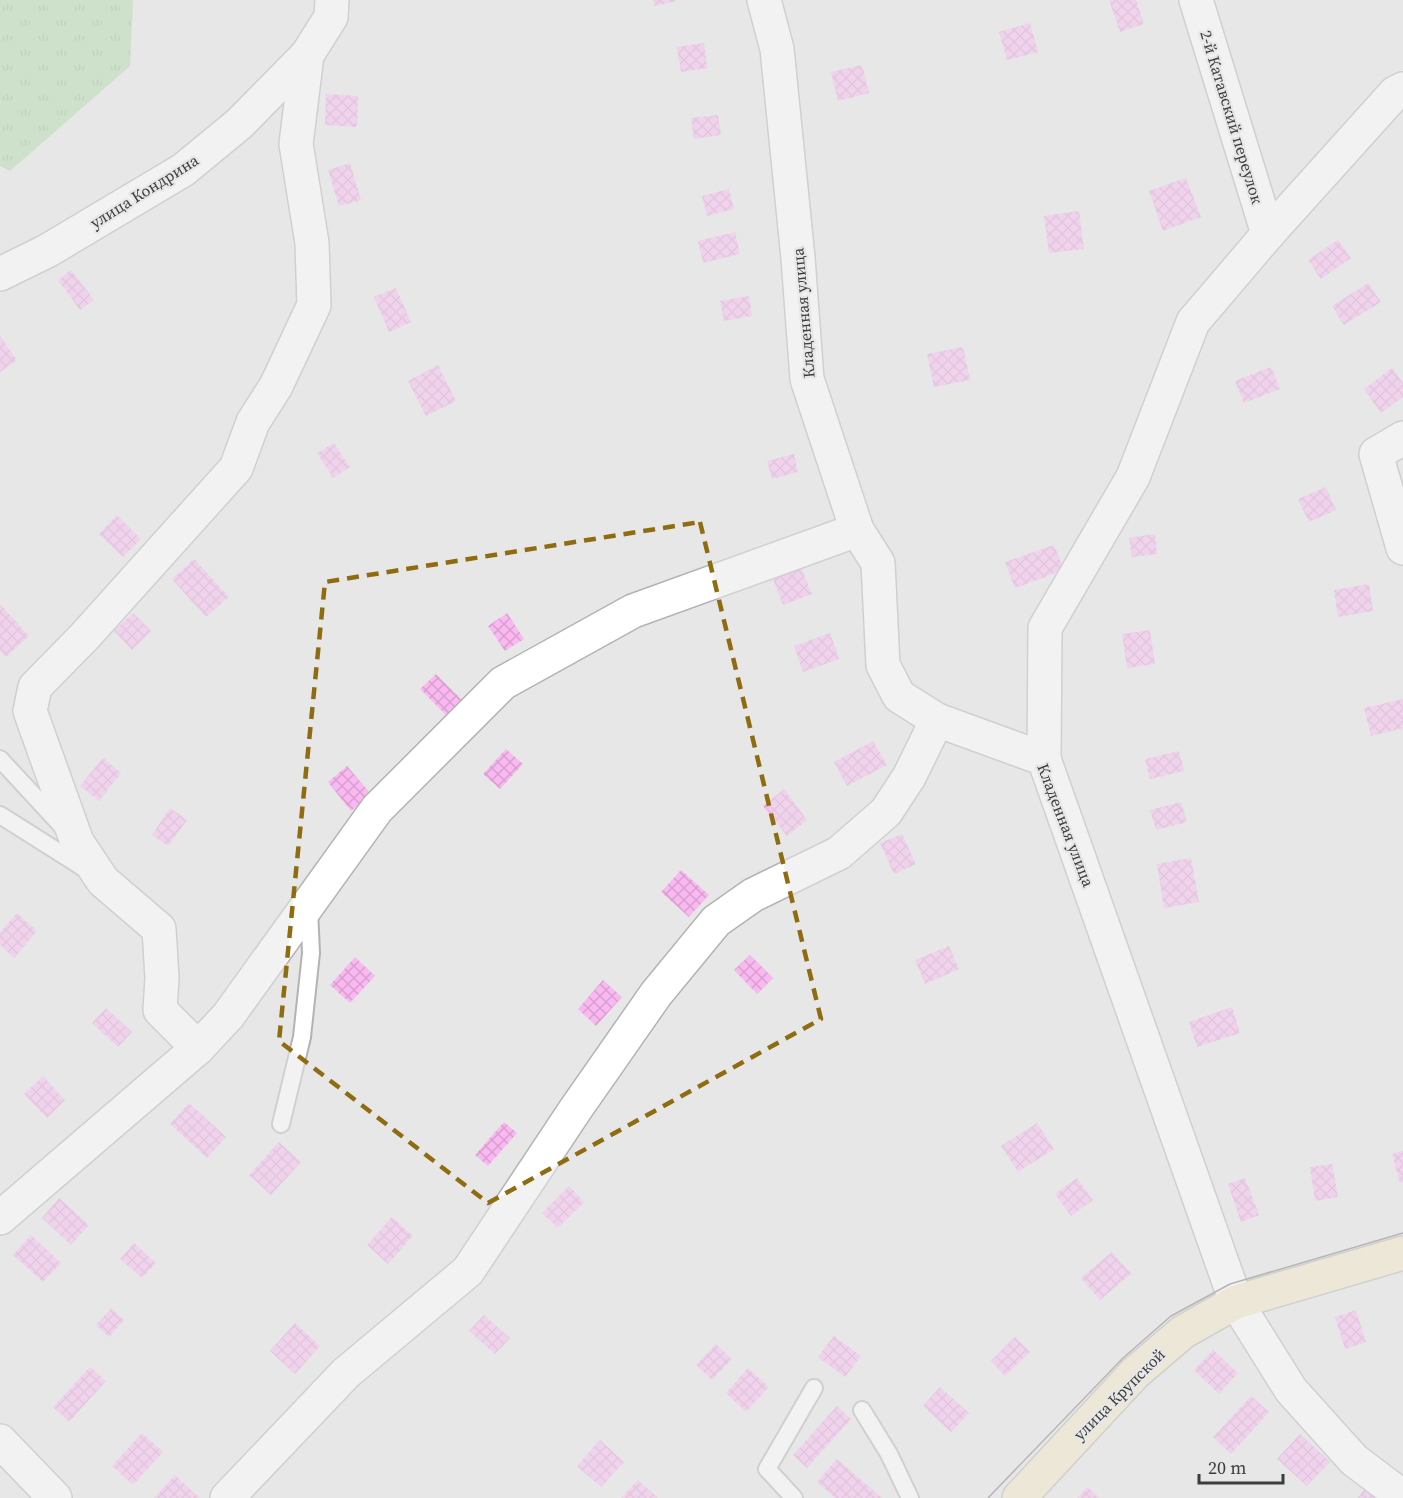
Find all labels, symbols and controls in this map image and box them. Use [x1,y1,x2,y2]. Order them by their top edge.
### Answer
street label: 2-й Катавский переулок [1195,28,1269,207]
street label: улица Кондрина [85,148,203,233]
street label: Кладенная улица [786,246,820,379]
street label: Кладенная улица [1032,760,1100,891]
street label: улица Крупской [1068,1343,1170,1445]
scale bar [1199,1447,1283,1485]
text: 20 m [1208,1455,1246,1480]

